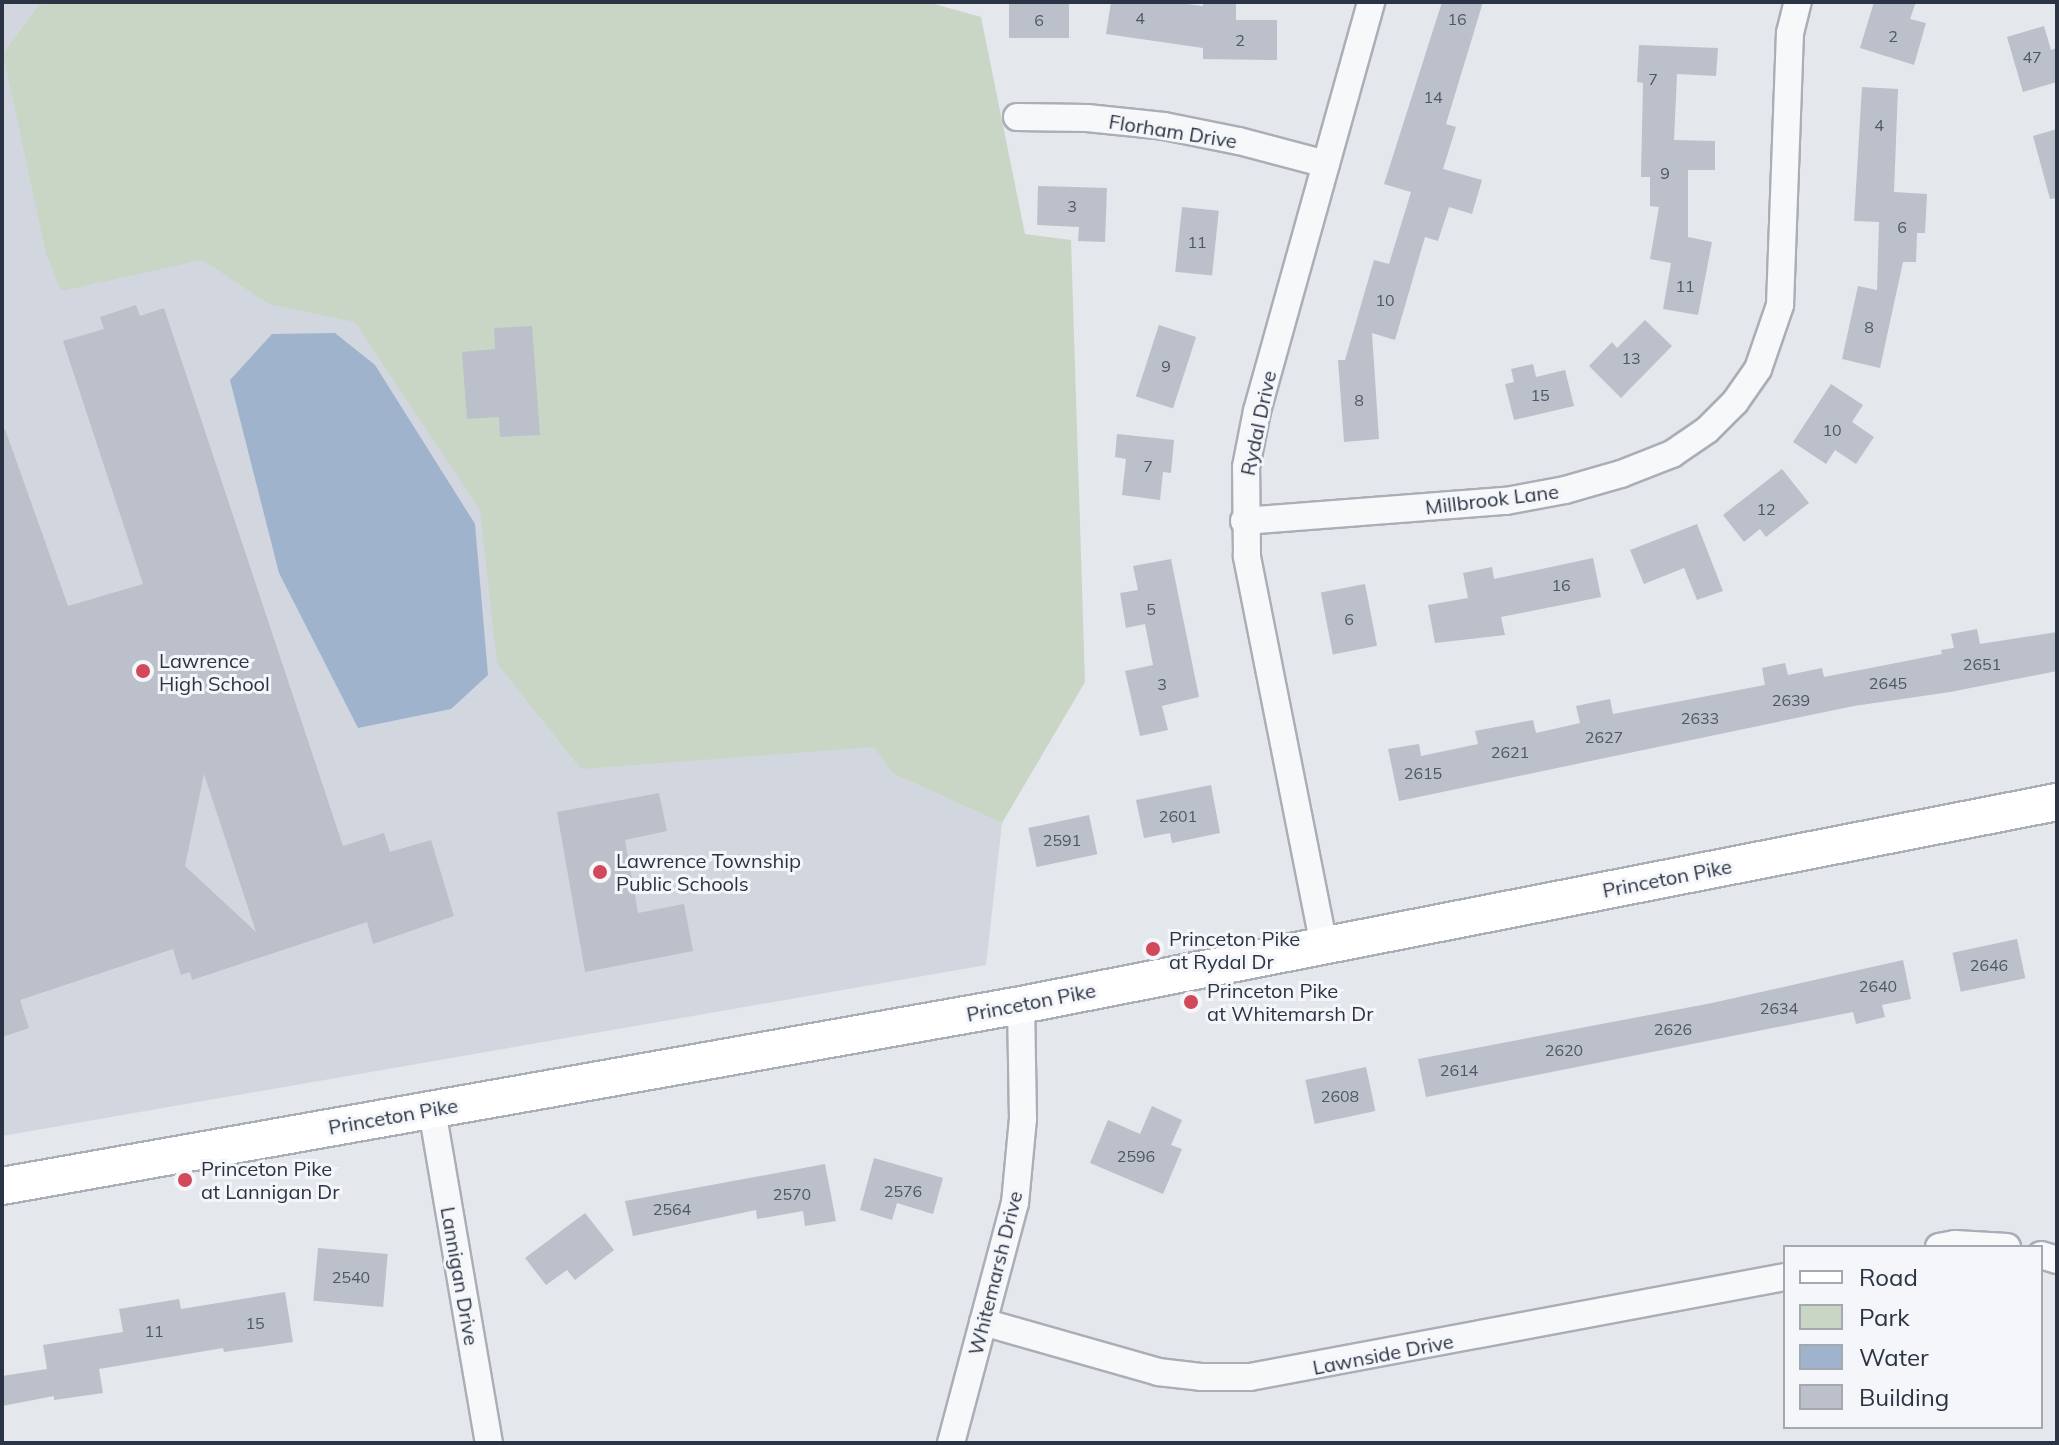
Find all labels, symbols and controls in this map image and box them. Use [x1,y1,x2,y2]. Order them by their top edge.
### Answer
house number: 4 [1135,8,1145,28]
house number: 16 [1447,9,1467,29]
house number: 6 [1034,10,1044,30]
house number: 2 [1888,26,1898,46]
house number: 2 [1235,30,1245,50]
house number: 47 [2022,47,2042,67]
house number: 7 [1648,69,1658,89]
house number: 14 [1423,87,1443,107]
street label: Florham Drive [1107,109,1239,153]
house number: 4 [1874,115,1884,135]
house number: 9 [1660,163,1670,183]
house number: 3 [1067,196,1077,216]
house number: 6 [1897,217,1907,237]
house number: 11 [1187,232,1207,252]
house number: 11 [1675,276,1695,296]
house number: 10 [1375,290,1395,310]
house number: 8 [1864,317,1874,337]
house number: 13 [1621,348,1641,368]
house number: 9 [1161,356,1171,376]
street label: Rydal Drive [1235,368,1281,478]
house number: 15 [1530,385,1550,405]
house number: 8 [1354,390,1364,410]
house number: 10 [1822,420,1842,440]
house number: 7 [1143,456,1153,476]
street label: Millbrook Lane [1424,479,1560,519]
house number: 12 [1756,499,1776,519]
house number: 16 [1551,575,1571,595]
house number: 5 [1146,599,1156,619]
house number: 6 [1344,609,1354,629]
place label: Lawrence High School [159,648,270,695]
house number: 2651 [1963,654,2001,674]
marker: Lawrence High School [134,662,152,680]
house number: 2645 [1869,673,1907,693]
house number: 3 [1157,674,1167,694]
house number: 2639 [1772,690,1810,710]
house number: 2633 [1681,708,1719,728]
house number: 2627 [1585,727,1623,747]
house number: 2621 [1491,742,1529,762]
house number: 2615 [1404,763,1442,783]
house number: 2601 [1159,806,1197,826]
house number: 2591 [1043,830,1081,850]
place label: Lawrence Township Public Schools [616,848,801,895]
street label: Princeton Pike [1600,854,1734,902]
marker: Lawrence Township Public Schools [591,863,609,881]
place label: Princeton Pike at Rydal Dr [1169,926,1300,973]
marker: Princeton Pike at Rydal Dr [1144,940,1162,958]
house number: 2646 [1970,955,2008,975]
house number: 2640 [1859,976,1897,996]
street label: Princeton Pike [964,978,1098,1026]
place label: Princeton Pike at Whitemarsh Dr [1207,978,1373,1025]
marker: Princeton Pike at Whitemarsh Dr [1182,993,1200,1011]
house number: 2634 [1760,998,1798,1018]
house number: 2626 [1654,1019,1692,1039]
house number: 2620 [1545,1040,1583,1060]
house number: 2614 [1440,1060,1478,1080]
house number: 2608 [1321,1086,1359,1106]
street label: Princeton Pike [326,1093,460,1139]
house number: 2596 [1117,1146,1155,1166]
place label: Princeton Pike at Lannigan Dr [201,1156,340,1203]
marker: Princeton Pike at Lannigan Dr [176,1171,194,1189]
house number: 2576 [884,1181,922,1201]
house number: 2570 [773,1184,811,1204]
street label: Whitemarsh Drive [963,1188,1027,1358]
house number: 2564 [653,1199,691,1219]
street label: Lannigan Drive [436,1205,484,1347]
legend [1783,1245,2043,1429]
text: Road [1859,1262,1918,1292]
house number: 2540 [332,1267,370,1287]
text: Park [1859,1302,1910,1332]
house number: 15 [245,1313,265,1333]
house number: 11 [144,1321,164,1341]
street label: Lawnside Drive [1311,1329,1455,1379]
text: Water [1859,1342,1929,1372]
text: Building [1859,1382,1949,1412]

